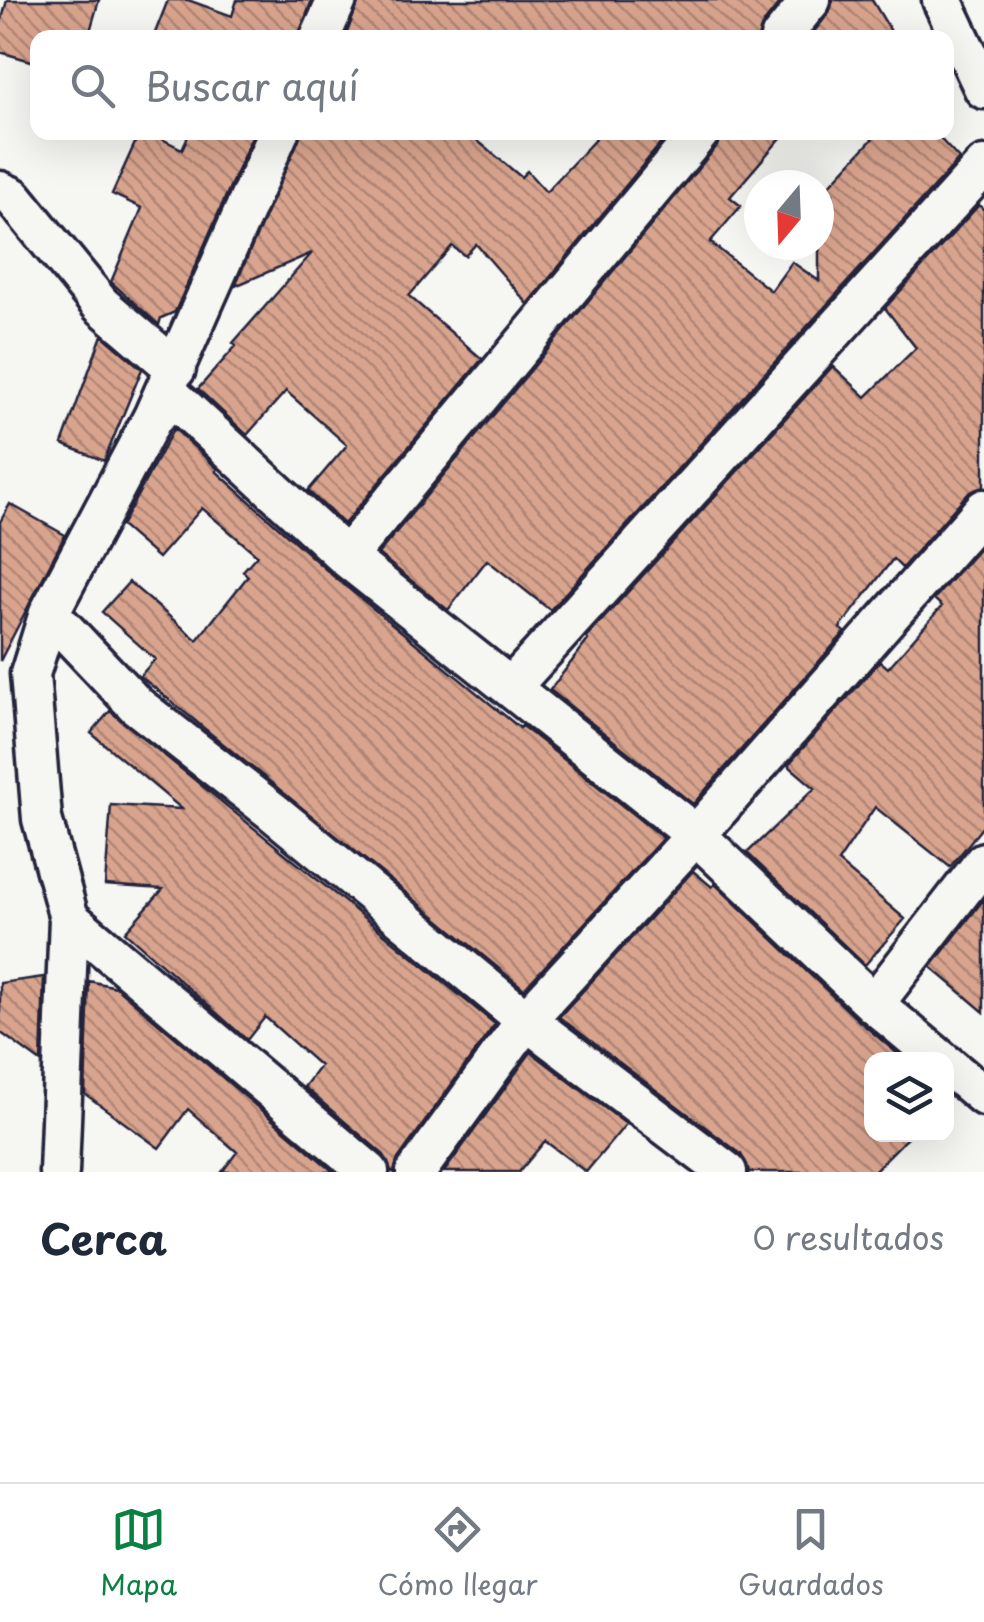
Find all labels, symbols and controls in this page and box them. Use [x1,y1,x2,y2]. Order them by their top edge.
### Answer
search box [30,30,954,140]
text: Buscar aquí [145,57,359,114]
icon: search [65,58,120,113]
north arrow [744,170,834,260]
map controls [864,1052,954,1142]
button: layers [864,1052,954,1142]
text: Cerca [40,1206,167,1269]
text: 0 resultados [752,1213,944,1261]
tab: Mapa [100,1502,177,1605]
tab: Cómo llegar [378,1502,538,1605]
tab: Guardados [738,1502,884,1605]

